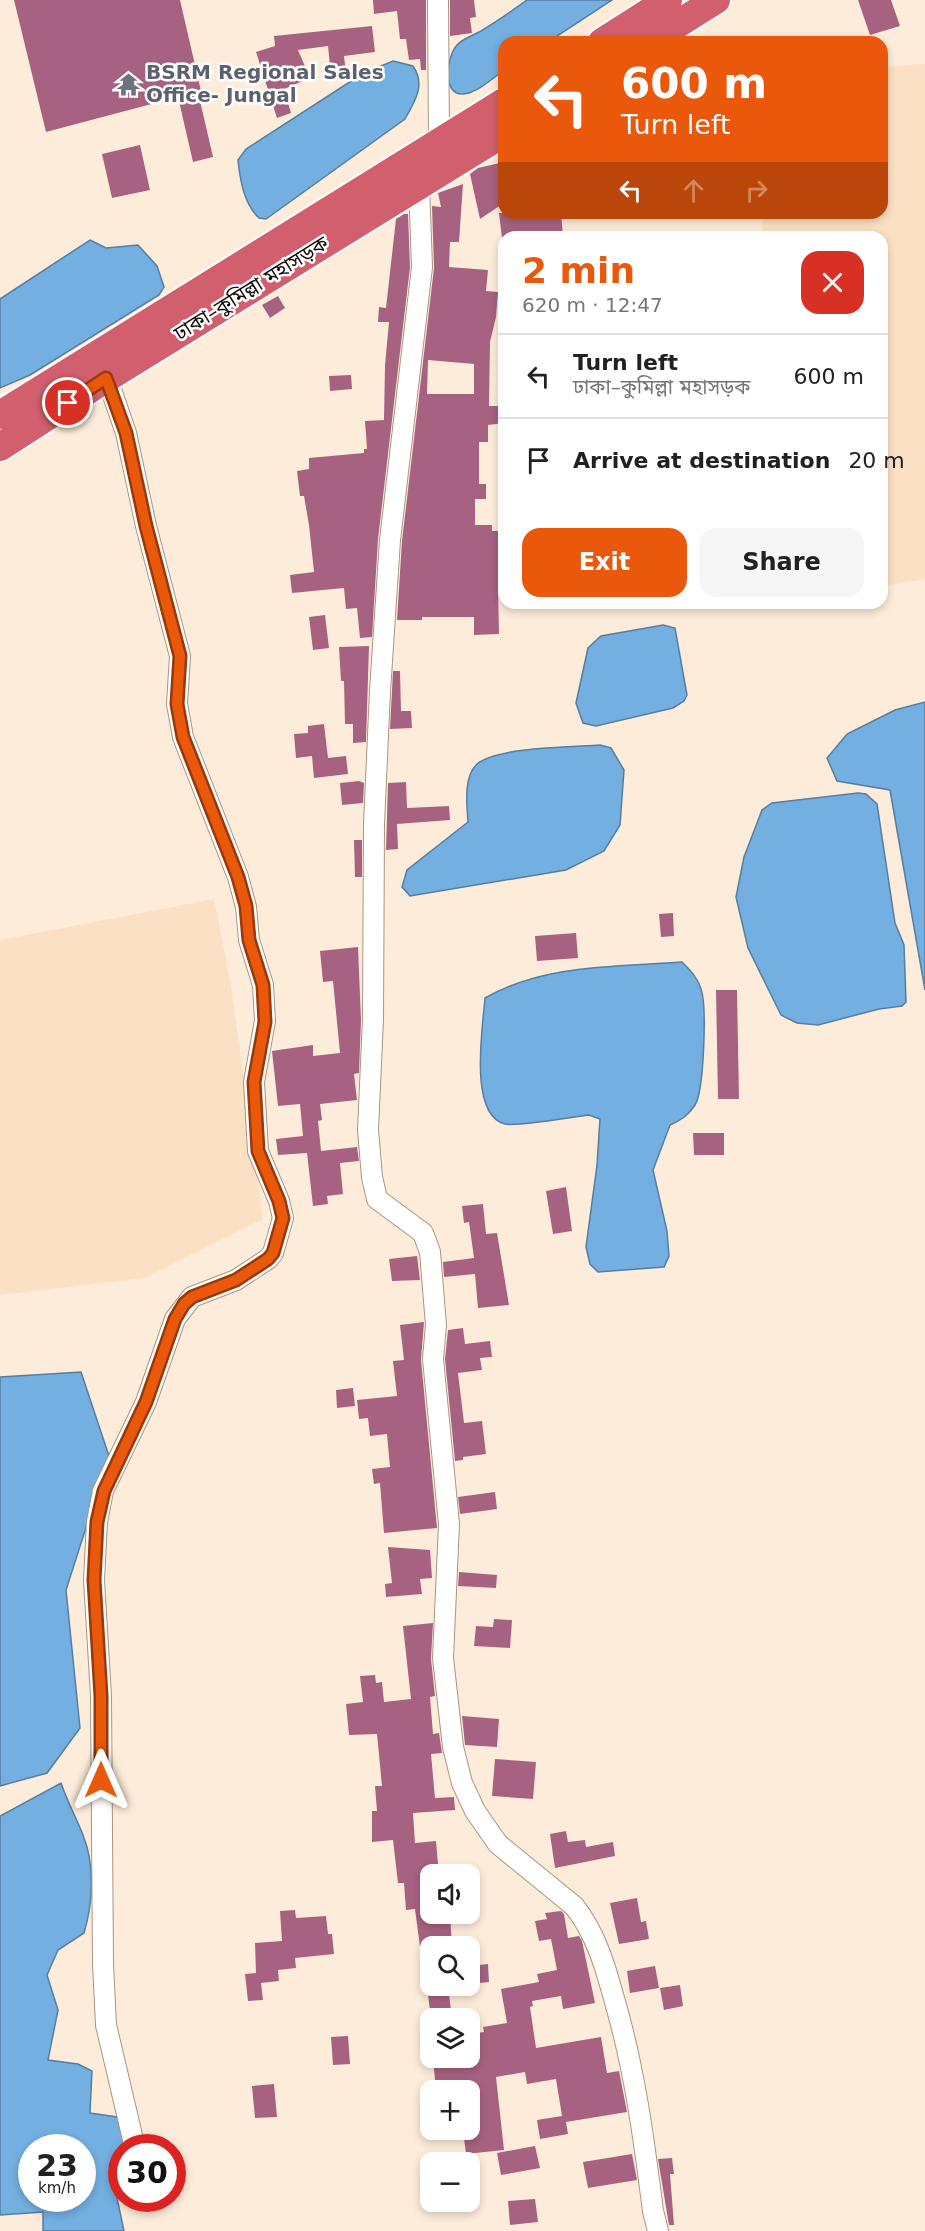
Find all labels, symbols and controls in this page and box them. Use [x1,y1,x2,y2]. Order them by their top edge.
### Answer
text: 600 m [621,59,767,108]
place label: BSRM Regional Sales Office- Jungal [146,60,384,107]
icon: left [522,60,600,138]
temple icon: BSRM Regional Sales Office- Jungal [115,71,141,97]
text: Turn left [621,109,731,140]
icon: left [614,174,647,207]
icon: ahead [677,174,710,207]
icon: right [740,174,773,207]
street label: ঢাকা–কুমিল্লা মহাসড়ক [169,230,333,346]
text: 2 min [522,250,635,291]
button: close [801,251,864,314]
text: 620 m · 12:47 [522,293,663,317]
text: Turn left [573,350,678,375]
icon: left [522,360,555,393]
text: 600 m [794,364,864,389]
text: ঢাকা–কুমিল্লা মহাসড়ক [573,375,751,399]
pin [42,377,93,428]
icon: arrive [51,386,84,419]
icon: arrive [522,444,555,477]
text: Arrive at destination [573,448,830,473]
text: 20 m [848,448,905,473]
button: Exit [522,528,687,597]
button: Share [699,528,864,597]
position arrow [69,1748,133,1812]
map controls [420,1864,480,2212]
button: sound [420,1864,480,1924]
button: search [420,1936,480,1996]
button: layers [420,2008,480,2068]
button: + [420,2080,480,2140]
speed limit sign: 30 [108,2134,186,2212]
text: 23 [36,2148,78,2183]
button: − [420,2152,480,2212]
text: km/h [38,2179,76,2197]

